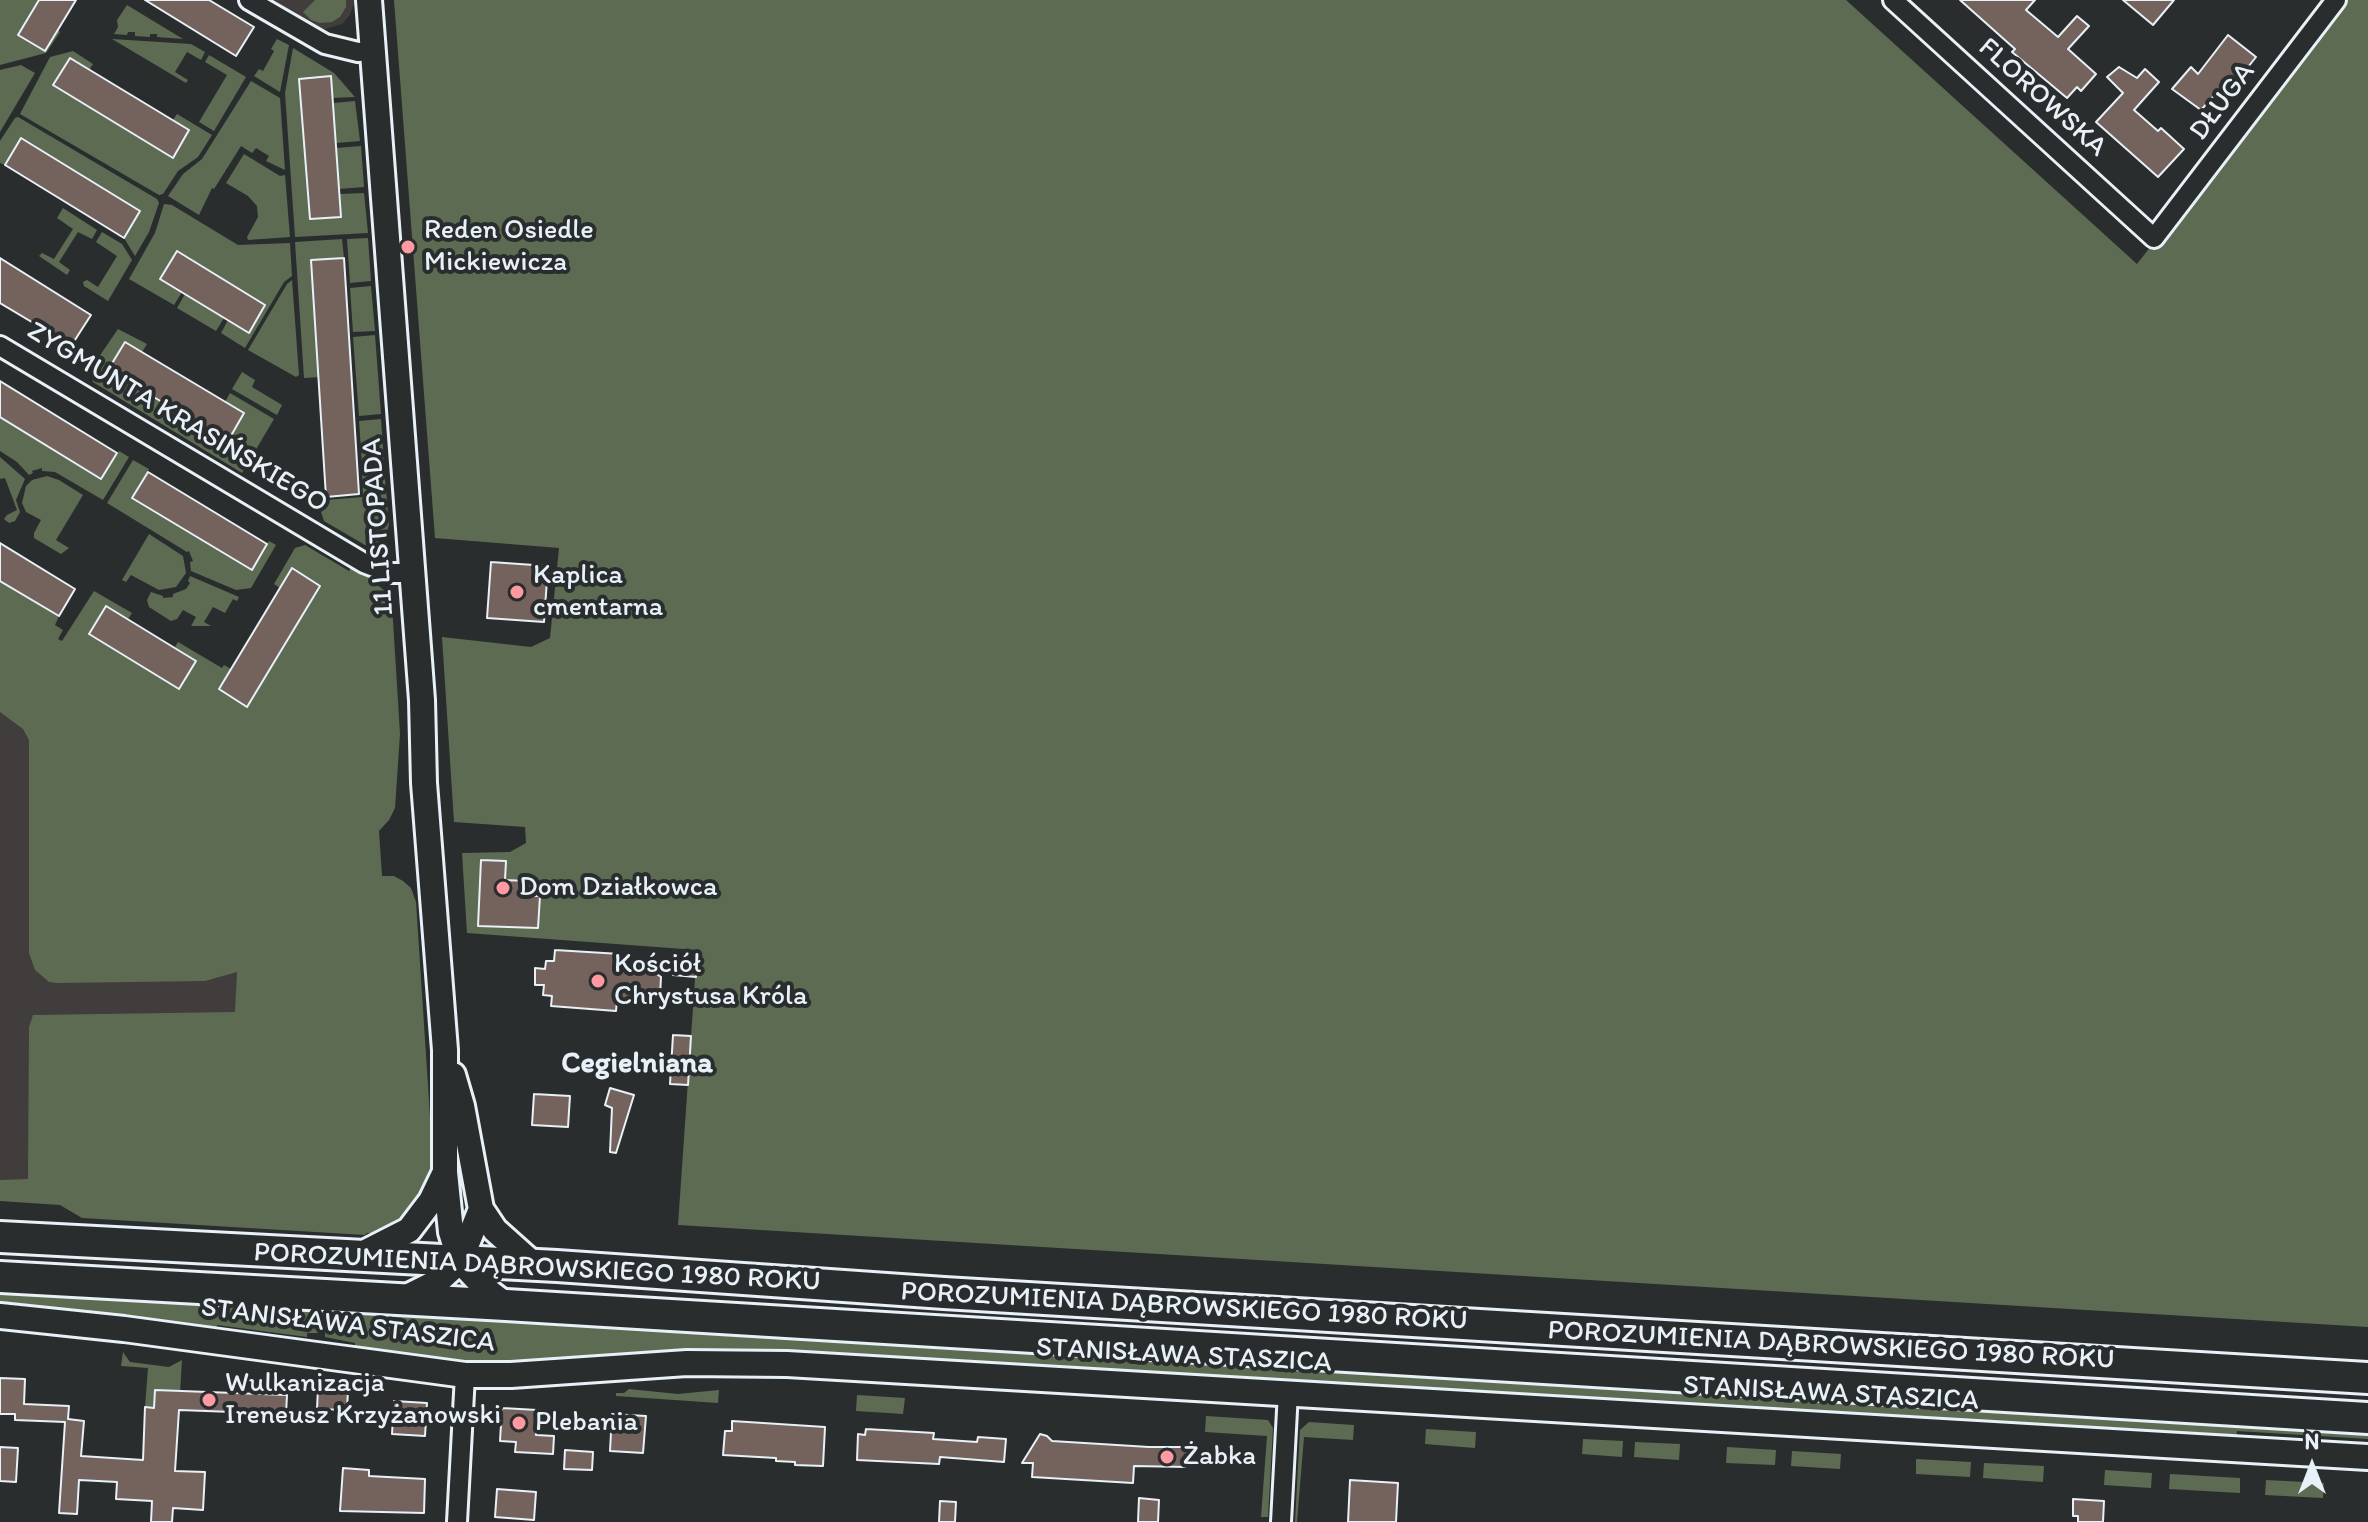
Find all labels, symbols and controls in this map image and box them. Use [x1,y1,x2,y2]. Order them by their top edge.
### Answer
street label: FLOROWSKA [1971,31,2113,165]
street label: DŁUGA [2183,57,2263,147]
place label: Reden Osiedle Mickiewicza [424,214,594,280]
marker: Reden Osiedle Mickiewicza [399,238,417,256]
street label: ZYGMUNTA KRASIŃSKIEGO [21,315,333,521]
street label: 11 LISTOPADA [356,437,402,617]
place label: Kaplica cmentarna [533,559,663,625]
marker: Kaplica cmentarna [508,583,526,601]
place label: Dom Działkowca [519,871,717,905]
marker: Dom Działkowca [494,879,512,897]
place label: Kościół Chrystusa Króla [614,948,808,1014]
marker: Kościół Chrystusa Króla [589,972,607,990]
district label: Cegielniana [561,1046,713,1082]
street label: POROZUMIENIA DĄBROWSKIEGO 1980 ROKU [253,1236,821,1300]
street label: POROZUMIENIA DĄBROWSKIEGO 1980 ROKU [900,1275,1468,1339]
street label: STANISŁAWA STASZICA [199,1291,497,1361]
street label: POROZUMIENIA DĄBROWSKIEGO 1980 ROKU [1547,1314,2115,1378]
street label: STANISŁAWA STASZICA [1035,1331,1333,1381]
place label: Wulkanizacja Ireneusz Krzyżanowski [225,1367,501,1433]
street label: STANISŁAWA STASZICA [1682,1369,1980,1419]
marker: Wulkanizacja Ireneusz Krzyżanowski [200,1391,218,1409]
place label: Plebania [535,1406,638,1440]
marker: Plebania [510,1414,528,1432]
north arrow [2272,1426,2352,1506]
text: N [2305,1428,2319,1455]
place label: Żabka [1183,1440,1256,1474]
marker: Żabka [1158,1448,1176,1466]

